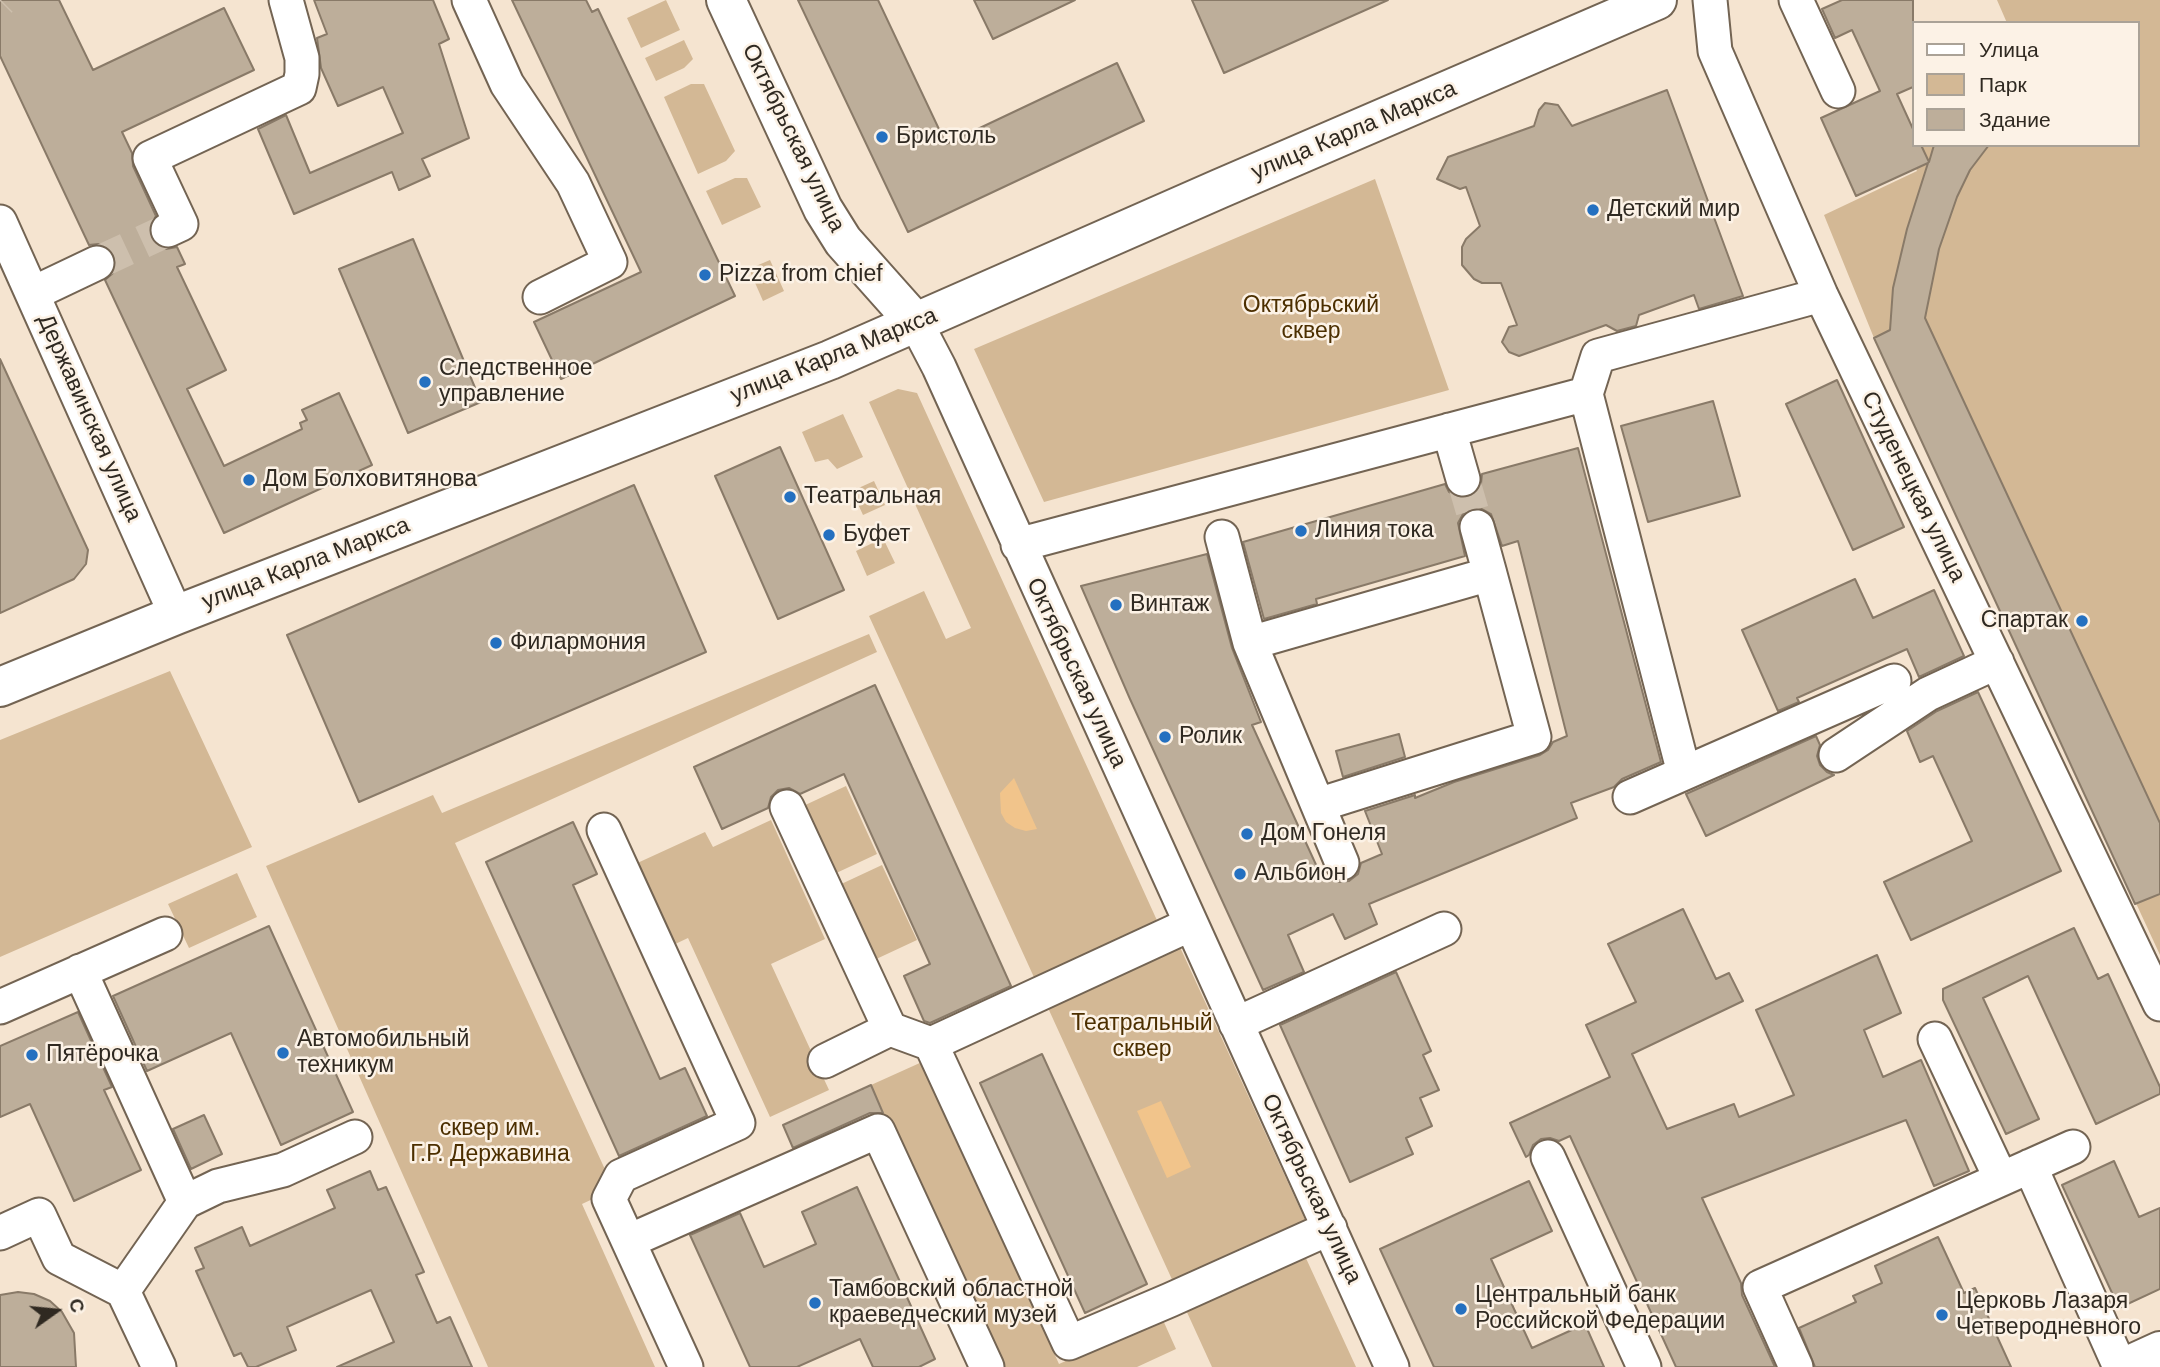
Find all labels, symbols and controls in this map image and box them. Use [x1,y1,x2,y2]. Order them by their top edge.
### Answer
legend [1912,21,2139,147]
text: Улица [1979,38,2039,61]
street label: Октябрьская улица [735,39,851,237]
text: Парк [1979,73,2027,96]
street label: улица Карла Маркса [1247,75,1461,187]
text: Здание [1979,108,2051,131]
place label: Бристоль [896,123,996,151]
marker: Бристоль [874,129,890,145]
place label: Детский мир [1607,196,1740,224]
marker: Детский мир [1585,202,1601,218]
place label: Pizza from chief [719,261,883,289]
marker: Pizza from chief [697,267,713,283]
park label: Октябрьский сквер [1243,292,1379,346]
street label: улица Карла Маркса [727,302,941,410]
street label: Державинская улица [31,310,147,526]
place label: Следственное управление [439,355,593,409]
marker: Следственное управление [417,374,433,390]
street label: Студенецкая улица [1855,387,1971,587]
place label: Дом Болховитянова [263,466,477,494]
marker: Дом Болховитянова [241,472,257,488]
place label: Театральная [804,483,941,511]
marker: Театральная [782,489,798,505]
street label: улица Карла Маркса [198,512,414,616]
place label: Линия тока [1315,517,1434,545]
place label: Буфет [843,521,910,549]
marker: Линия тока [1293,523,1309,539]
marker: Буфет [821,527,837,543]
street label: Октябрьская улица [1020,574,1132,772]
place label: Винтаж [1130,591,1209,619]
marker: Винтаж [1108,597,1124,613]
place label: Спартак [1981,607,2068,635]
marker: Спартак [2074,613,2090,629]
place label: Филармония [510,629,646,657]
marker: Филармония [488,635,504,651]
place label: Ролик [1179,723,1242,751]
marker: Ролик [1157,729,1173,745]
place label: Дом Гонеля [1261,820,1386,848]
marker: Дом Гонеля [1239,826,1255,842]
place label: Альбион [1254,860,1346,888]
marker: Альбион [1232,866,1248,882]
park label: Театральный сквер [1071,1010,1213,1064]
place label: Автомобильный техникум [297,1026,469,1080]
place label: Пятёрочка [46,1041,159,1069]
marker: Автомобильный техникум [275,1045,291,1061]
marker: Пятёрочка [24,1047,40,1063]
street label: Октябрьская улица [1255,1090,1367,1288]
park label: сквер им. Г.Р. Державина [410,1115,570,1169]
north arrow [21,1276,91,1346]
place label: Тамбовский областной краеведческий музей [829,1276,1073,1330]
place label: Центральный банк Российской Федерации [1475,1282,1725,1336]
place label: Церковь Лазаря Четверодневного [1956,1288,2141,1342]
marker: Тамбовский областной краеведческий музей [807,1295,823,1311]
text: С [65,1296,89,1315]
marker: Центральный банк Российской Федерации [1453,1301,1469,1317]
marker: Церковь Лазаря Четверодневного [1934,1307,1950,1323]

